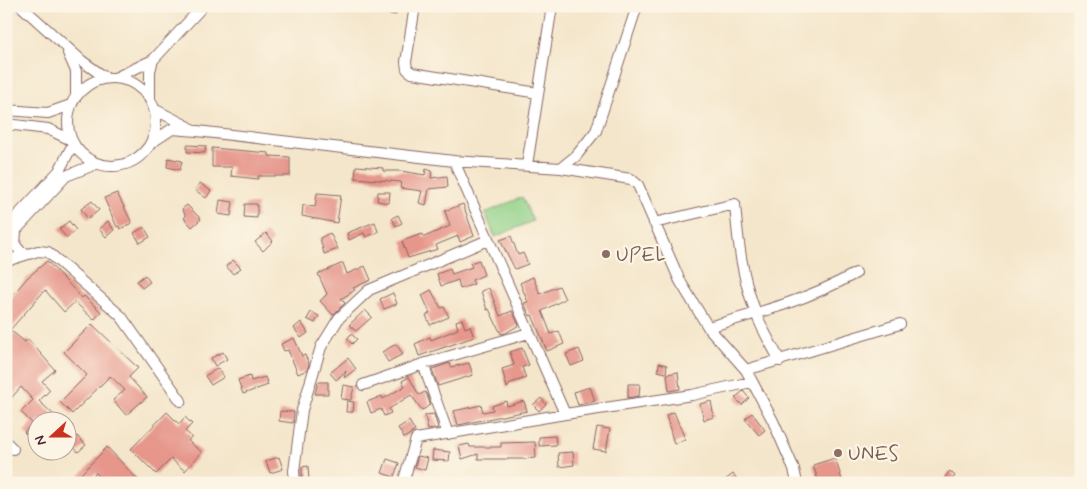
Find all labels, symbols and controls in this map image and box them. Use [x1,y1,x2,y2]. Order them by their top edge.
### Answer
place label: UPEL [616,242,666,269]
marker: UPEL [600,248,612,260]
north arrow [28,412,78,462]
text: N [31,433,51,448]
place label: UNES [848,441,899,468]
marker: UNES [832,447,844,459]

